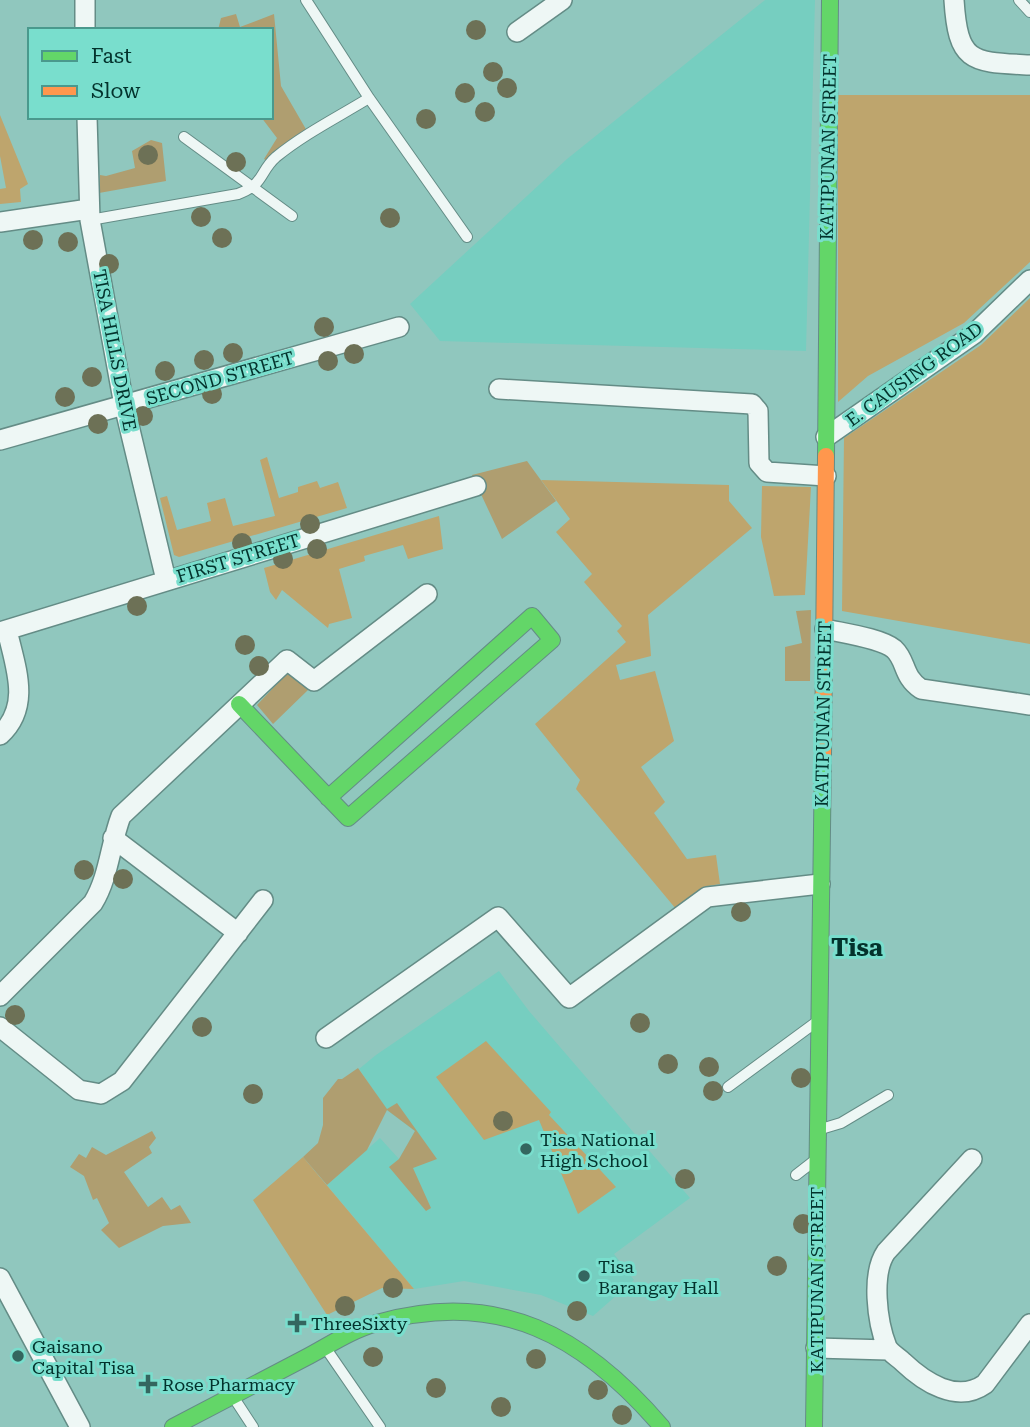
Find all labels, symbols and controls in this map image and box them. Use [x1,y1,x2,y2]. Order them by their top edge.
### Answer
legend [28,28,273,119]
text: Fast [91,44,132,68]
street label: KATIPUNAN STREET [816,54,840,240]
text: Slow [91,79,141,103]
street label: TISA HILLS DRIVE [89,267,141,433]
street label: E. CAUSING ROAD [842,317,986,431]
street label: SECOND STREET [144,347,296,409]
street label: FIRST STREET [174,529,302,587]
street label: KATIPUNAN STREET [811,621,835,807]
district label: Tisa [831,934,883,962]
place label: Tisa National High School [540,1129,655,1171]
marker: Tisa National High School [518,1141,534,1157]
street label: KATIPUNAN STREET [806,1187,827,1373]
place label: Tisa Barangay Hall [598,1256,719,1298]
marker: Tisa Barangay Hall [576,1268,592,1284]
place label: ThreeSixty [311,1313,408,1334]
marker: ThreeSixty [289,1315,305,1331]
place label: Gaisano Capital Tisa [32,1336,135,1378]
marker: Gaisano Capital Tisa [10,1348,26,1364]
place label: Rose Pharmacy [162,1374,296,1395]
marker: Rose Pharmacy [140,1376,156,1392]

